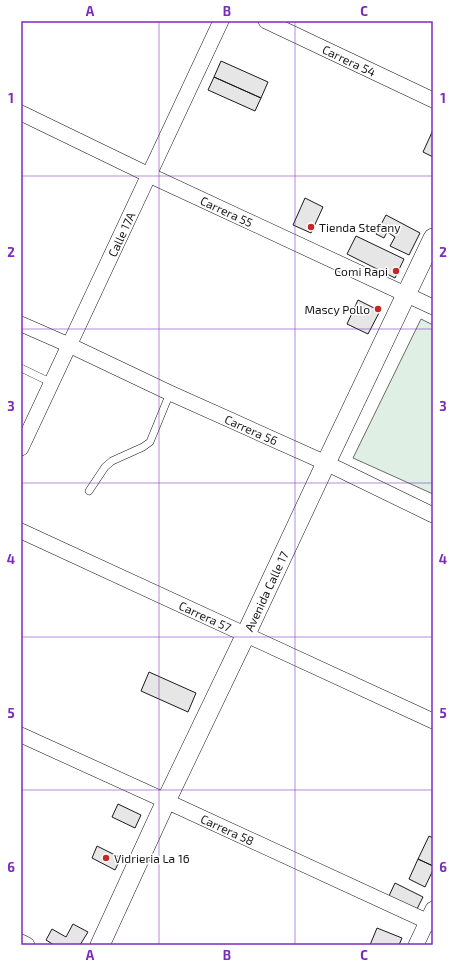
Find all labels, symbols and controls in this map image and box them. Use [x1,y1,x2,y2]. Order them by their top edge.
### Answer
text: A [86,3,95,19]
text: B [223,3,231,19]
text: C [360,3,368,19]
street label: Carrera 54 [320,42,378,79]
text: 1 [8,90,14,106]
text: 1 [440,90,446,106]
street label: Carrera 55 [198,193,255,229]
street label: Calle 17A [105,209,138,259]
place label: Tienda Stefany [319,220,401,234]
marker: Tienda Stefany [306,222,316,232]
text: 2 [7,244,15,260]
text: 2 [439,244,447,260]
place label: Comi Rapi [334,264,388,278]
marker: Comi Rapi [391,266,401,276]
place label: Mascy Pollo [304,302,370,316]
marker: Mascy Pollo [373,304,383,314]
text: 3 [7,398,15,414]
text: 3 [439,398,447,414]
street label: Carrera 56 [223,412,280,448]
street label: Avenida Calle 17 [241,549,291,633]
text: 4 [7,551,15,567]
text: 4 [439,551,447,567]
street label: Carrera 57 [177,598,234,634]
text: 5 [7,705,15,721]
text: 5 [439,705,447,721]
street label: Carrera 58 [199,811,256,848]
place label: Vidrieria La 16 [114,851,190,865]
marker: Vidrieria La 16 [101,853,111,863]
text: 6 [7,859,15,875]
text: 6 [439,859,447,875]
text: A [86,947,95,963]
text: B [223,947,231,963]
text: C [360,947,368,963]

